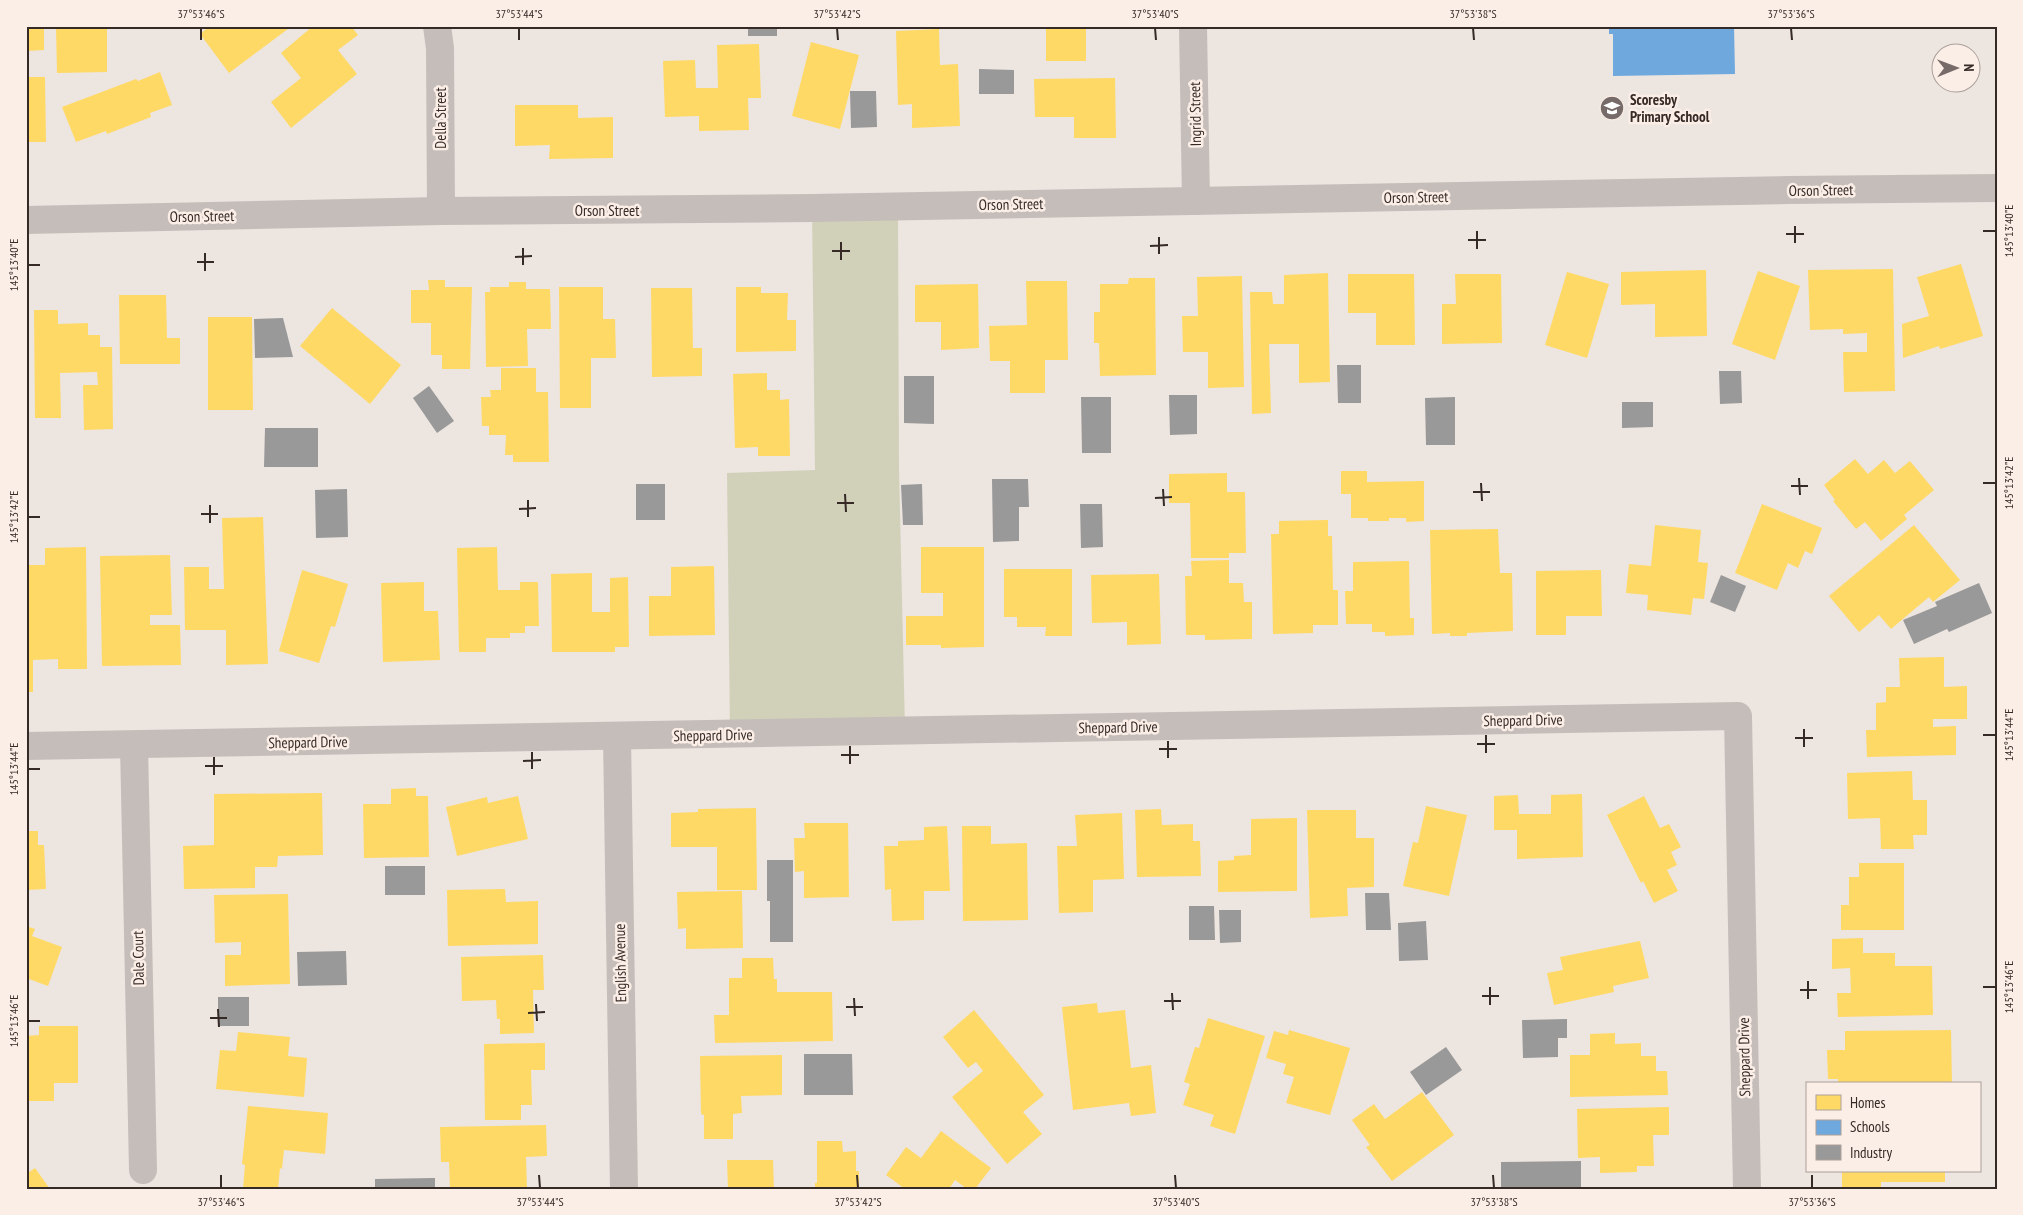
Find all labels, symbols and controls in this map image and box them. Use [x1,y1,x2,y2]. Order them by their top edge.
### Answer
text: 37°53'46"S [177,6,225,21]
text: 37°53'44"S [495,6,543,21]
text: 37°53'42"S [813,6,861,21]
text: 37°53'40"S [1131,6,1179,21]
text: 37°53'38"S [1449,6,1497,21]
text: 37°53'36"S [1767,6,1815,21]
north arrow [1930,42,1980,92]
text: N [1960,64,1978,72]
street label: Ingrid Street [1185,82,1205,146]
street label: Della Street [431,87,450,149]
place label: Scoresby Primary School [1630,90,1710,126]
school or university icon: Scoresby Primary School [1599,95,1625,121]
street label: Orson Street [1788,180,1854,200]
street label: Orson Street [1383,187,1449,207]
street label: Orson Street [978,194,1044,214]
street label: Orson Street [575,201,639,220]
text: 145°13'40"E [2001,205,2016,257]
street label: Orson Street [169,206,235,226]
text: 145°13'40"E [6,239,21,291]
text: 145°13'42"E [2001,457,2016,509]
text: 145°13'42"E [6,491,21,543]
text: 145°13'44"E [2001,709,2016,761]
street label: Sheppard Drive [1483,710,1563,730]
street label: Sheppard Drive [1078,717,1158,737]
street label: Sheppard Drive [673,725,753,745]
street label: Sheppard Drive [268,732,348,752]
text: 145°13'44"E [6,743,21,795]
street label: English Avenue [610,924,630,1002]
street label: Dale Court [128,930,148,986]
text: 145°13'46"E [2001,961,2016,1013]
text: 145°13'46"E [6,995,21,1047]
street label: Sheppard Drive [1734,1017,1754,1097]
legend [1806,1082,1980,1172]
text: Homes [1850,1093,1886,1112]
text: Schools [1850,1117,1890,1136]
text: Industry [1850,1143,1892,1162]
text: 37°53'46"S [197,1194,245,1209]
text: 37°53'44"S [516,1194,564,1209]
text: 37°53'42"S [834,1194,882,1209]
text: 37°53'40"S [1152,1194,1200,1209]
text: 37°53'38"S [1470,1194,1518,1209]
text: 37°53'36"S [1788,1194,1836,1209]

